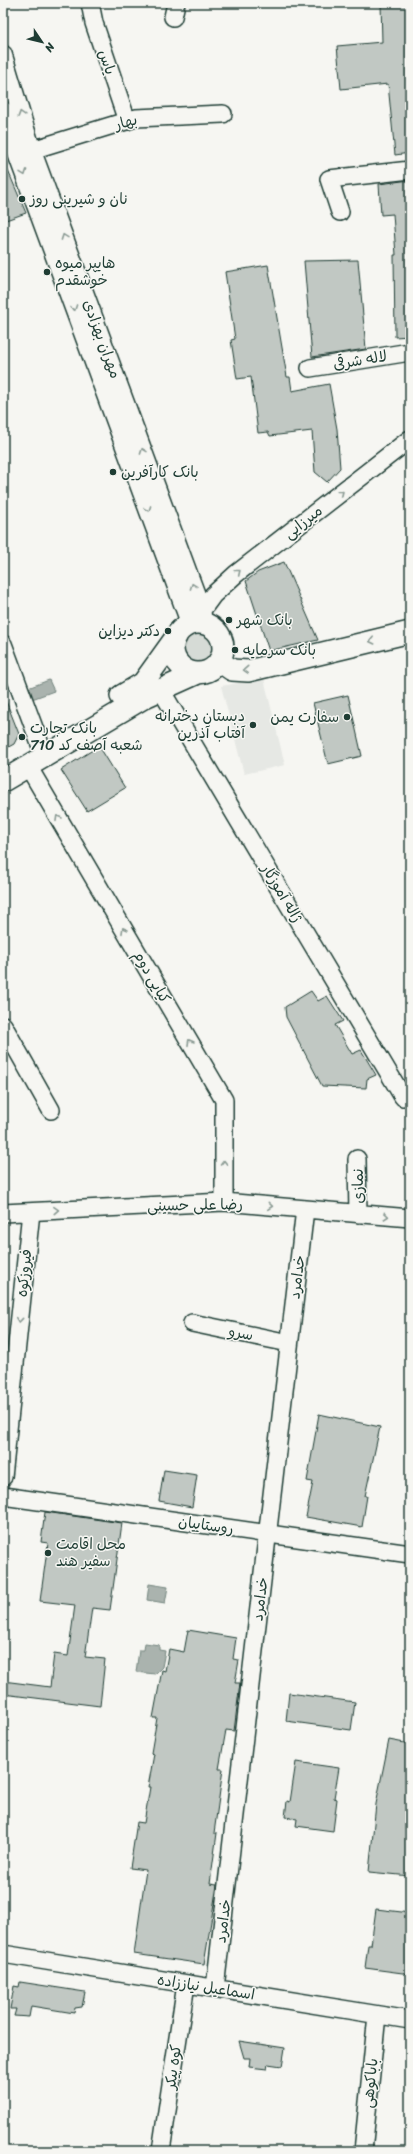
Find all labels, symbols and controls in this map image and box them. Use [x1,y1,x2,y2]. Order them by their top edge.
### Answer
north arrow [22,22,62,62]
text: N [40,38,60,56]
street label: یاس [91,46,123,78]
street label: بهار [111,106,140,138]
one-way arrow [17,111,26,118]
one-way arrow [19,170,27,177]
place label: نان و شیرینی روز [29,186,128,212]
marker: نان و شیرینی روز [17,194,27,204]
one-way arrow [60,233,69,240]
place label: هایپر میوه خوشقدم [55,250,115,293]
marker: هایپر میوه خوشقدم [42,267,52,277]
street label: مهران بهزادی [76,296,128,382]
one-way arrow [69,305,77,312]
street label: لاله شرقی [331,343,389,377]
one-way arrow [139,447,148,454]
place label: بانک کارآفرین [121,459,199,485]
marker: بانک کارآفرین [108,467,118,477]
one-way arrow [337,490,344,497]
street label: میرزایی [278,498,328,546]
one-way arrow [143,505,152,512]
one-way arrow [234,569,241,576]
one-way arrow [189,582,197,589]
place label: بانک شهر [235,607,293,633]
marker: بانک شهر [224,615,234,625]
place label: دکتر دیزاین [98,618,160,644]
marker: دکتر دیزاین [163,626,173,636]
one-way arrow [369,636,375,644]
place label: بانک سرمایه [243,637,316,663]
marker: بانک سرمایه [230,645,240,655]
one-way arrow [242,665,249,674]
place label: دبستان دخترانه آفتاب آذرین [155,703,246,746]
place label: سفارت یمن [270,704,339,730]
marker: سفارت یمن [342,712,352,722]
place label: بانک تجارت شعبه آصف کد 710 [30,715,143,758]
marker: دبستان دخترانه آفتاب آذرین [248,720,258,730]
marker: بانک تجارت شعبه آصف کد 710 [17,732,27,742]
one-way arrow [56,815,63,822]
street label: ژاله آموزگار [254,858,310,928]
one-way arrow [122,927,129,934]
street label: کیایی دوم [126,945,178,1009]
one-way arrow [188,1039,195,1046]
one-way arrow [220,1160,228,1166]
street label: نمازی [345,1168,371,1204]
street label: رضا علی حسینی [147,1191,243,1219]
one-way arrow [267,1202,273,1211]
one-way arrow [53,1206,59,1215]
one-way arrow [383,1211,389,1220]
street label: فیروزکوه [9,1248,39,1298]
street label: خدامرد [281,1254,313,1300]
one-way arrow [15,1317,24,1323]
street label: سرو [225,1317,256,1348]
street label: روستاییان [177,1508,235,1542]
place label: محل اقامت سفیر هند [56,1531,126,1574]
marker: محل اقامت سفیر هند [43,1548,53,1558]
street label: خدامرد [244,1576,276,1622]
street label: خدامرد [207,1898,239,1944]
street label: اسماعیل نیاززاده [155,1966,257,2008]
street label: کوه پیکر [157,2043,189,2093]
street label: باباکوهی [354,2057,386,2109]

